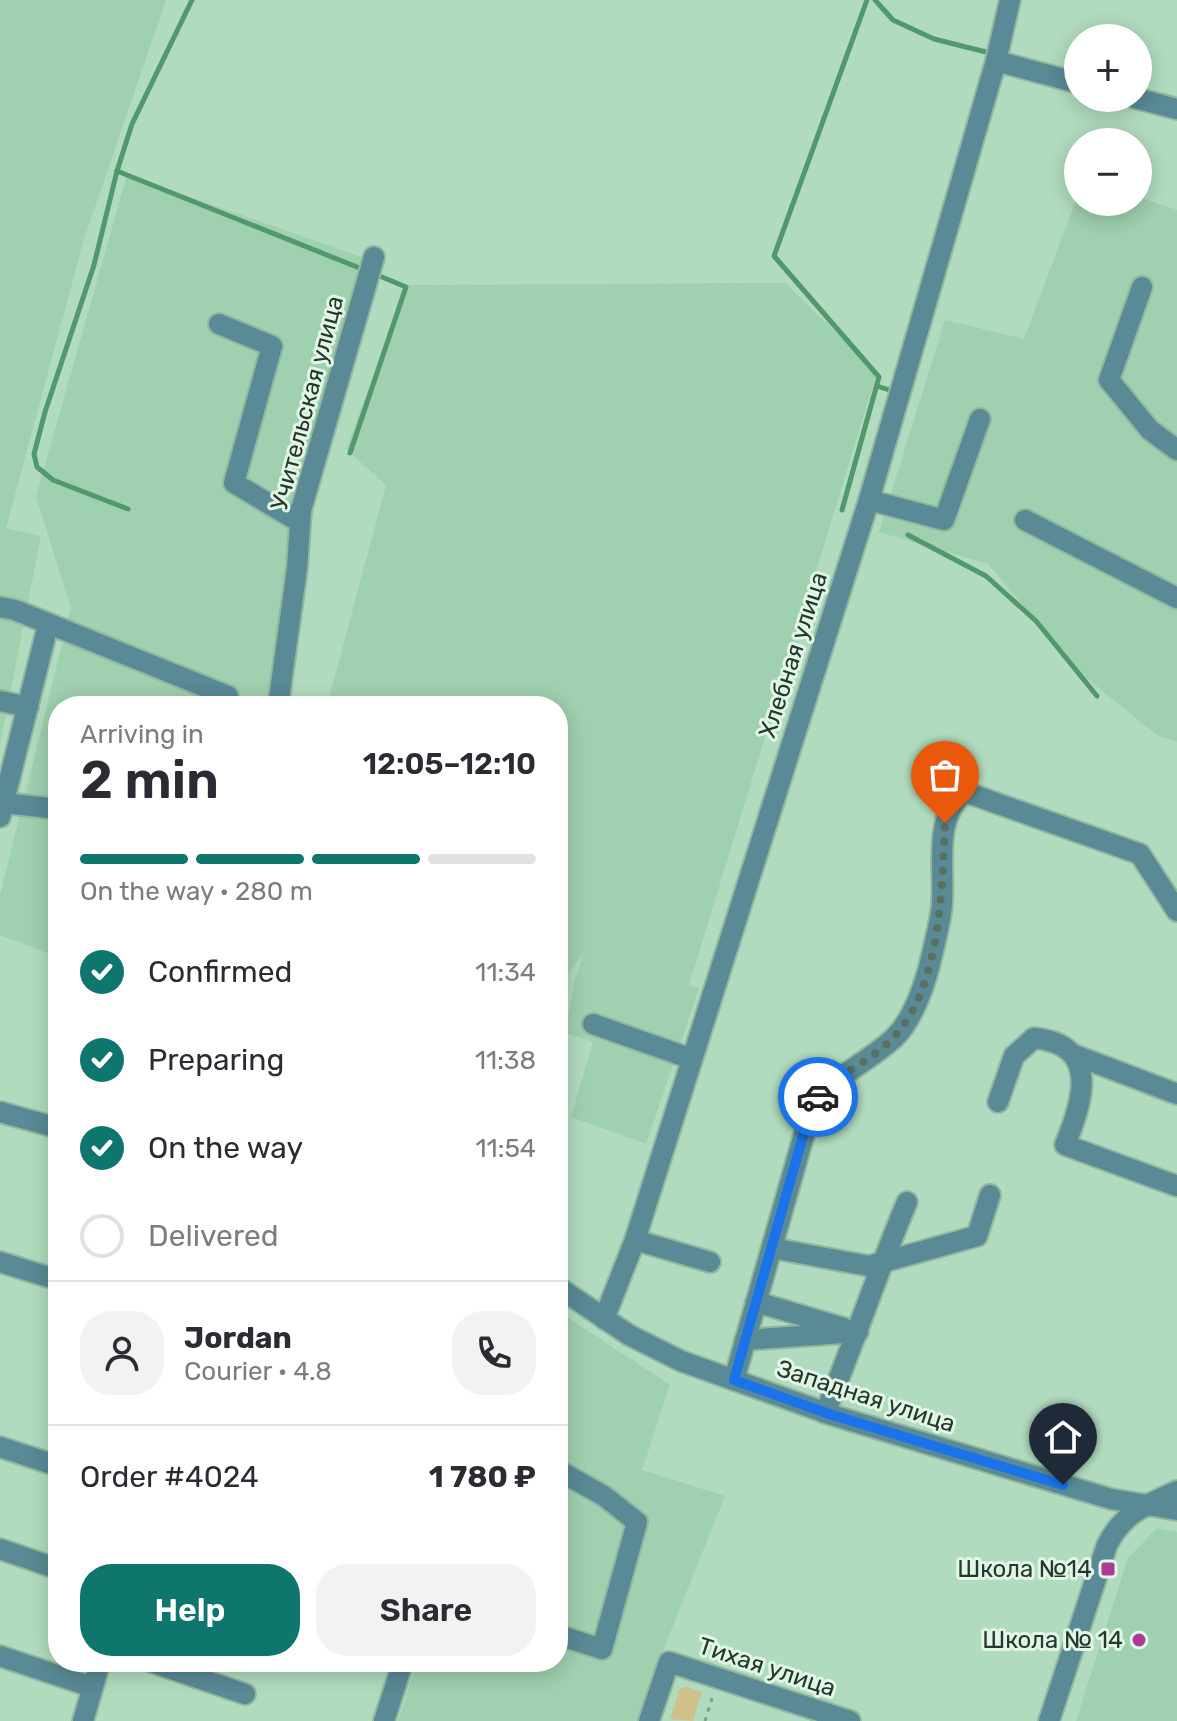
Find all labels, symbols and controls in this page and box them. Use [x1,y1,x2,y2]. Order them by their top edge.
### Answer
map controls [1064,24,1152,216]
button: + [1064,24,1152,112]
button: − [1064,128,1152,216]
street label: Учительская улица [265,293,349,513]
street label: Хлебная улица [753,569,833,741]
text: Arriving in [80,719,204,750]
pin [911,741,979,823]
text: 12:05–12:10 [363,746,536,782]
text: 2 min [80,749,219,811]
icon: bag [923,753,967,797]
text: On the way · 280 m [80,876,313,907]
icon: check [80,950,124,994]
text: Confirmed [148,954,292,990]
text: 11:34 [475,957,536,988]
icon: check [80,1038,124,1082]
text: Preparing [148,1042,284,1078]
text: 11:38 [475,1045,536,1076]
courier [778,1057,858,1137]
icon: car [796,1075,840,1119]
icon: check [80,1126,124,1170]
text: On the way [148,1130,303,1166]
text: 11:54 [475,1133,536,1164]
text: Delivered [148,1218,279,1254]
button: person [80,1311,164,1395]
button: phone [452,1311,536,1395]
text: Jordan [184,1320,292,1356]
street label: Западная улица [773,1354,959,1438]
text: Courier · 4.8 [184,1356,332,1387]
pin [1029,1403,1097,1485]
icon: home [1041,1415,1085,1459]
text: Order #4024 [80,1459,259,1495]
text: 1 780 ₽ [429,1459,536,1495]
place label: Школа №14 [957,1555,1092,1583]
marker: Школа №14 [1099,1560,1117,1578]
button: Help [80,1564,300,1656]
button: Share [316,1564,536,1656]
place label: Школа № 14 [982,1626,1123,1654]
marker: Школа № 14 [1130,1631,1148,1649]
street label: Тихая улица [695,1632,839,1702]

